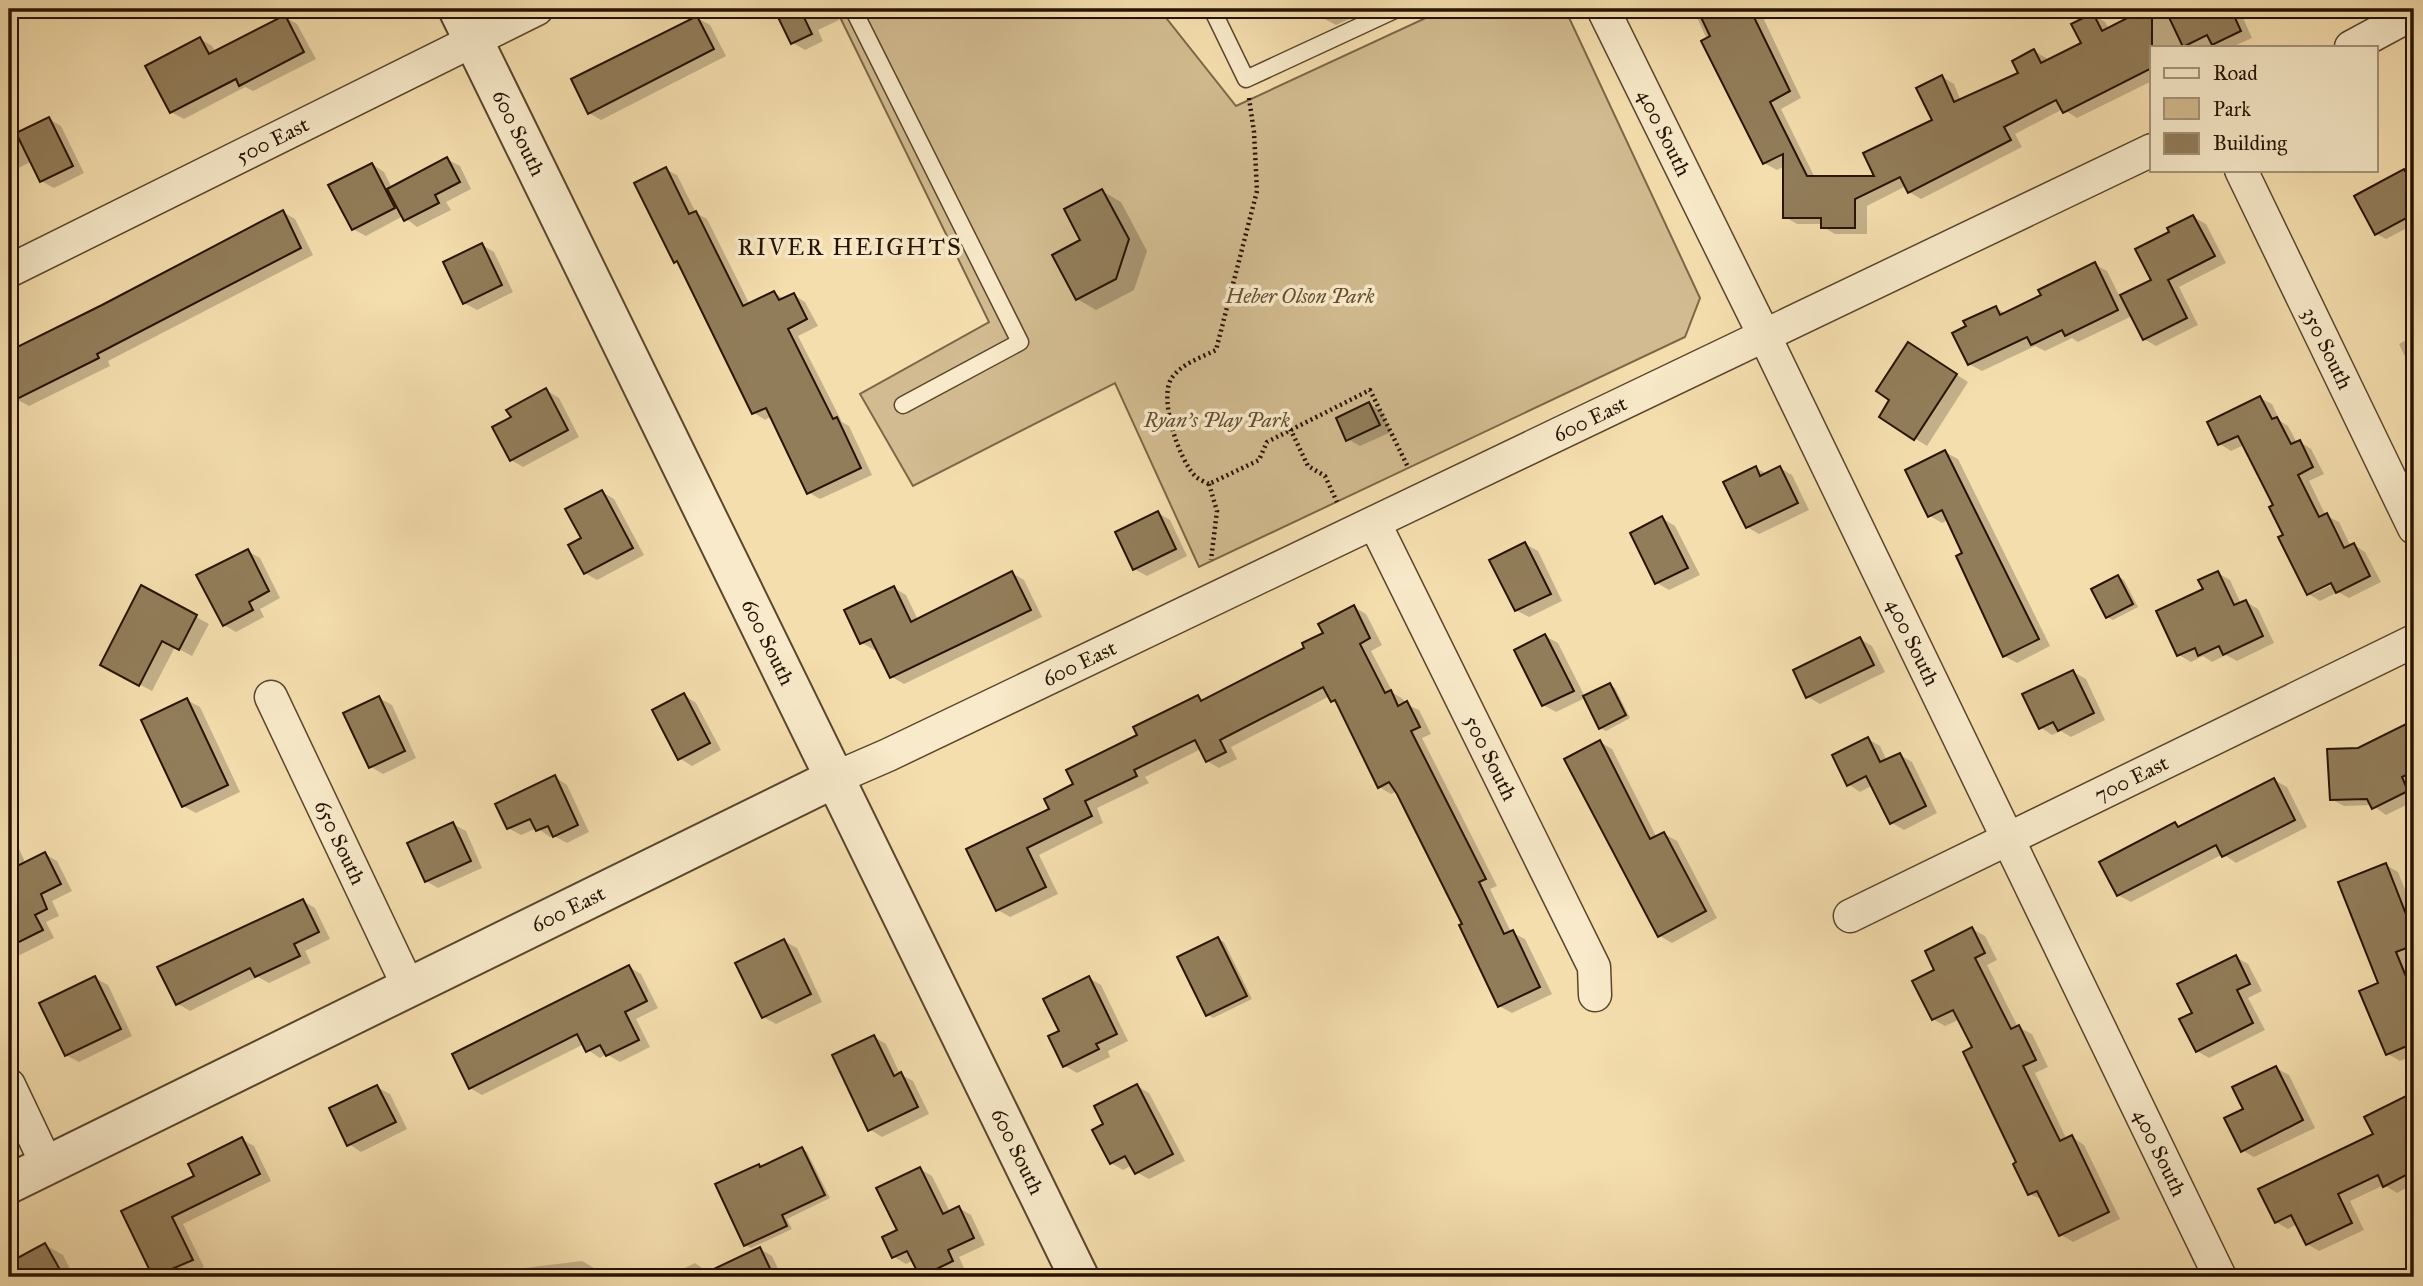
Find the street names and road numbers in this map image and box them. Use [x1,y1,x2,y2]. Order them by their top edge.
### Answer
street label: 600 South [487,85,551,181]
street label: 400 South [1632,85,1697,181]
street label: 500 East [232,111,313,169]
street label: 350 South [2296,303,2358,394]
street label: 600 East [1549,390,1632,448]
street label: 400 South [1881,594,1945,690]
street label: 600 South [736,595,800,690]
street label: 600 East [1038,634,1121,692]
street label: 500 South [1459,711,1523,805]
street label: 700 East [2090,750,2173,808]
street label: 650 South [309,796,371,889]
street label: 600 East [527,880,610,938]
street label: 600 South [985,1104,1050,1199]
street label: 400 South [2128,1105,2192,1201]

